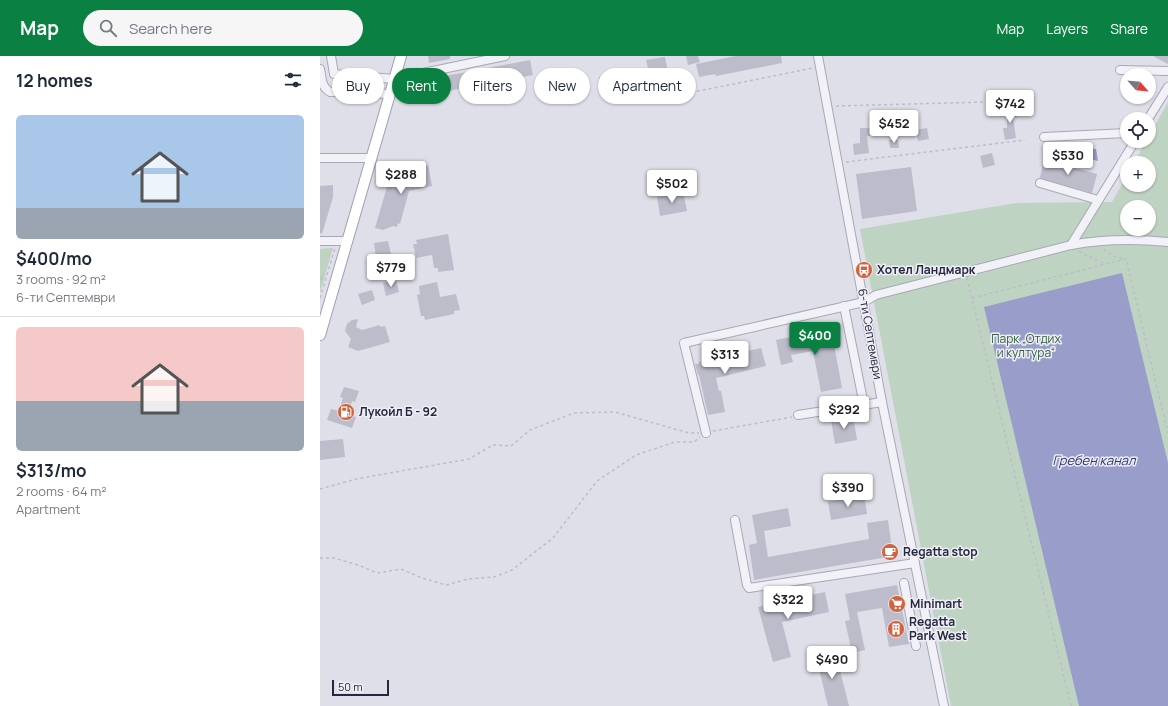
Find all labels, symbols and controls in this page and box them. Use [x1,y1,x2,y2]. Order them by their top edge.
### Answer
search box [83,10,363,46]
text: Map [20,15,59,41]
icon: search [97,17,119,39]
text: Search here [129,18,212,39]
text: Map [996,19,1024,38]
text: Layers [1046,19,1088,38]
text: Share [1110,19,1148,38]
chip: Buy [332,68,384,104]
chip: Rent [392,68,451,104]
chip: Filters [459,68,526,104]
chip: New [534,68,590,104]
chip: Apartment [598,68,696,104]
north arrow [1120,68,1156,104]
map controls [1120,68,1156,236]
text: 12 homes [16,69,93,92]
icon: filters [282,69,304,91]
pin: $742 [986,90,1034,124]
text: $742 [995,94,1025,112]
pin: $452 [870,110,918,144]
button: locate [1120,112,1156,148]
text: $452 [878,114,910,132]
icon: home [124,141,196,213]
pin: $530 [1044,142,1092,176]
text: $530 [1052,146,1084,164]
button: + [1120,156,1156,192]
pin: $288 [377,161,425,195]
text: $288 [385,165,417,183]
pin: $502 [648,170,696,204]
text: $502 [656,174,688,192]
button: − [1120,200,1156,236]
text: $400/mo [16,247,92,270]
pin: $779 [367,254,415,288]
text: $779 [376,258,406,276]
bus stop icon: Хотел Ландмарк [854,260,874,280]
place label: Хотел Ландмарк [877,261,976,278]
text: 3 rooms · 92 m² [16,270,106,288]
street label: 6-ти Септември [854,287,887,381]
text: 6-ти Септември [16,288,115,306]
pin: $400 [791,322,839,356]
text: $400 [798,326,832,344]
park label: Парк „Отдих и култура“ [991,330,1061,361]
pin: $313 [701,341,749,375]
text: $313 [711,345,739,363]
icon: home [124,353,196,425]
pin: $292 [820,396,868,430]
text: $292 [828,400,860,418]
fuel station icon: Лукойл Б - 92 [336,402,356,422]
place label: Лукойл Б - 92 [359,403,437,420]
water label: Гребен канал [1052,451,1137,469]
text: $313/mo [16,459,86,482]
pin: $390 [824,474,872,508]
text: $390 [832,478,864,496]
text: 2 rooms · 64 m² [16,482,107,500]
text: Apartment [16,500,80,518]
cafe icon: Regatta stop [880,542,900,562]
place label: Regatta stop [903,543,978,560]
pin: $322 [764,586,812,620]
text: $322 [772,590,804,608]
supermarket icon: Minimart [887,594,907,614]
place label: Minimart [910,595,962,612]
place label: Regatta Park West [909,613,967,644]
building icon: Regatta Park West [886,619,906,639]
pin: $490 [808,646,856,680]
text: $490 [816,650,848,668]
scale bar [332,678,389,697]
text: 50 m [338,679,363,694]

